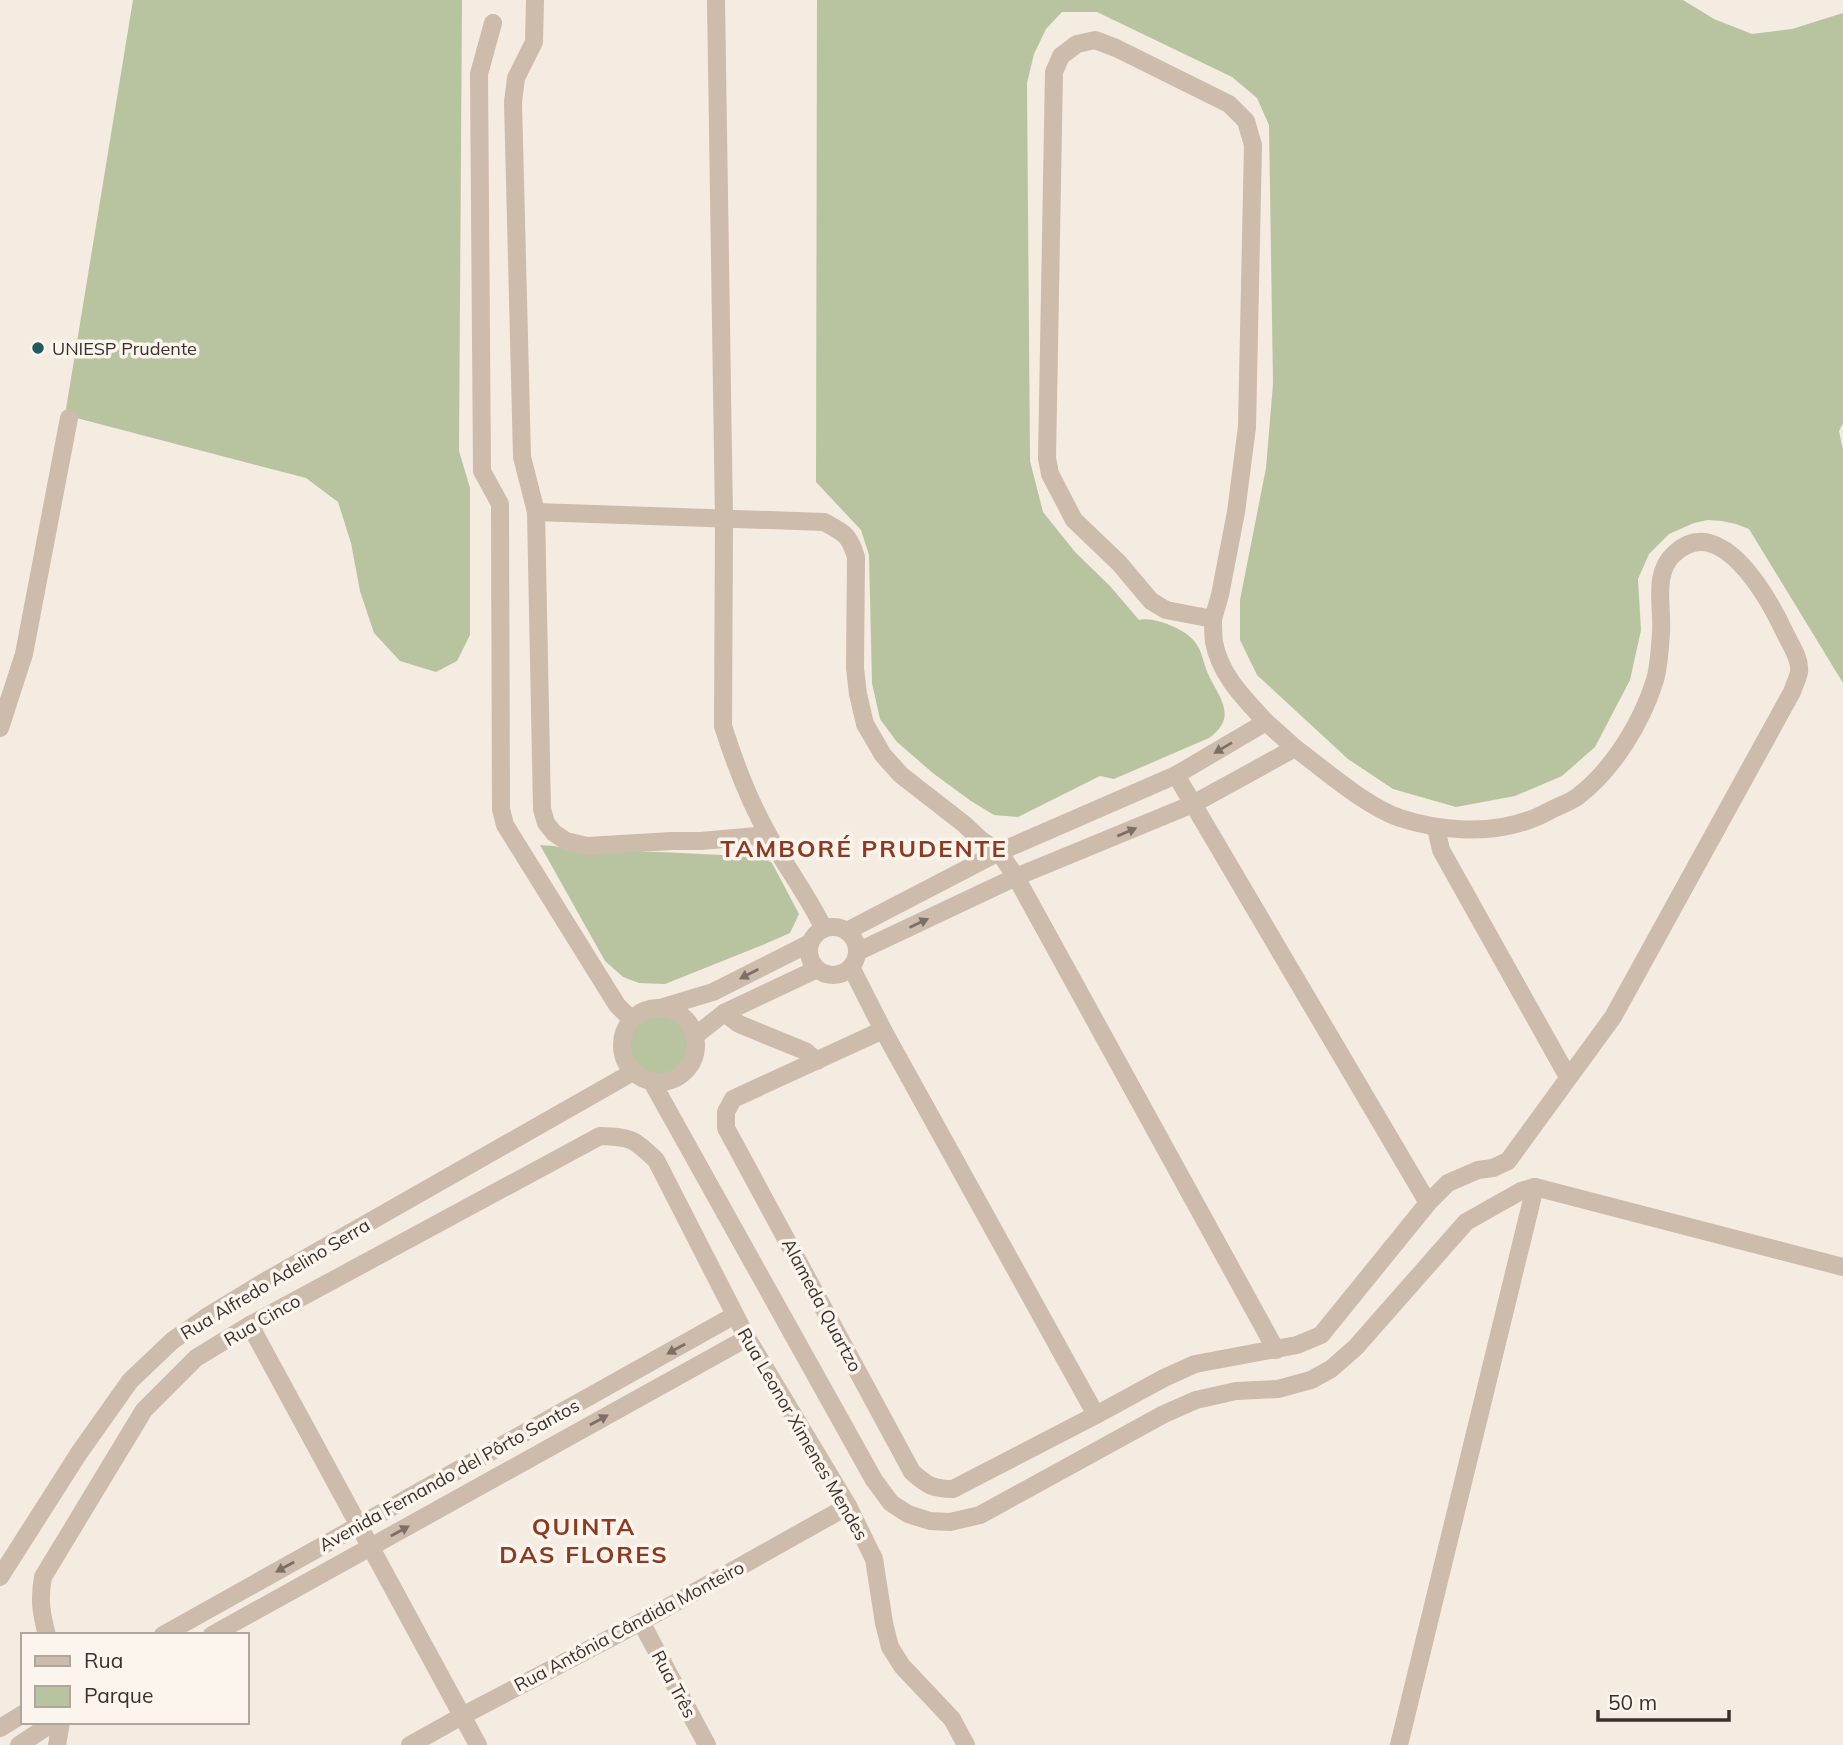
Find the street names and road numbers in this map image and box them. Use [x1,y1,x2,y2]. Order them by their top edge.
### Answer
street label: Rua Alfredo Adelino Serra [176,1213,374,1345]
street label: Alameda Quartzo [777,1234,867,1376]
street label: Rua Cinco [220,1289,304,1351]
street label: Rua Leonor Ximenes Mendes [733,1324,873,1544]
street label: Avenida Fernando del Pôrto Santos [315,1394,583,1556]
street label: Rua Antônia Cândida Monteiro [510,1555,748,1697]
street label: Rua Três [647,1646,701,1722]

